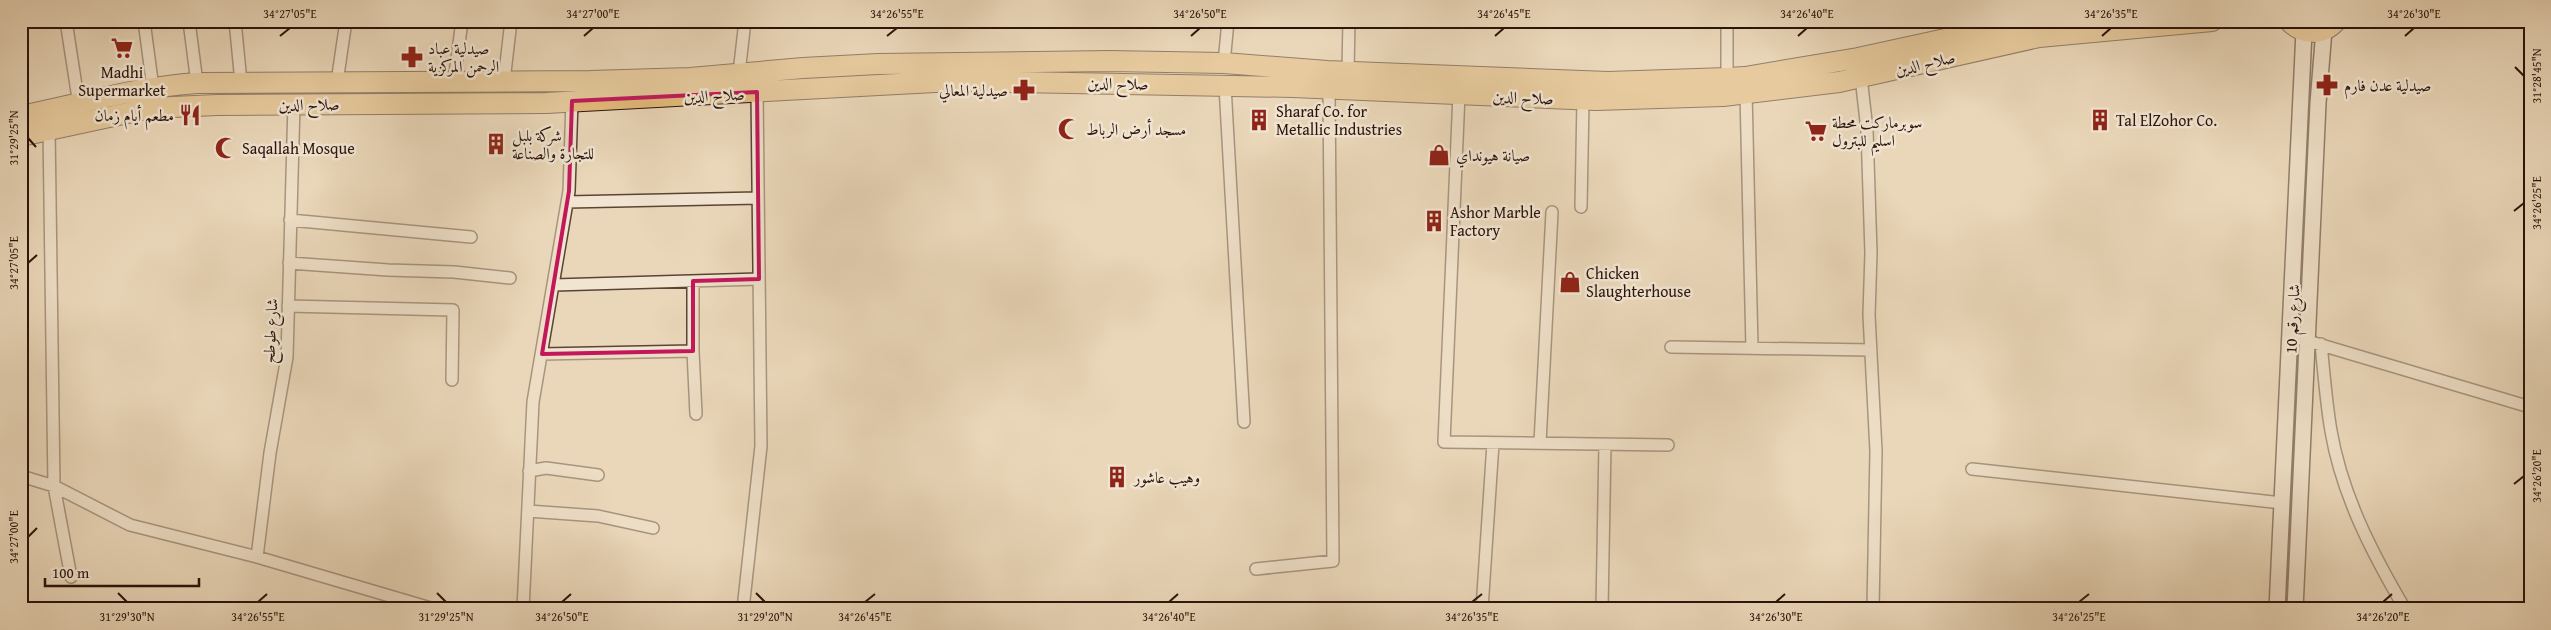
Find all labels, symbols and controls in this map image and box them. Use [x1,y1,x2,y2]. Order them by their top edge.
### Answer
text: 34°27'05"E [263,5,317,22]
text: 34°27'00"E [566,5,620,22]
text: 34°26'55"E [870,5,924,22]
text: 34°26'50"E [1173,5,1227,22]
text: 34°26'45"E [1477,5,1531,22]
text: 34°26'40"E [1780,5,1834,22]
text: 34°26'35"E [2084,5,2138,22]
text: 34°26'30"E [2387,5,2441,22]
supermarket icon: Madhi Supermarket [109,35,135,61]
place label: صيدلية عباد الرحمن المركزية [428,36,499,78]
pharmacy icon: صيدلية عباد الرحمن المركزية [399,44,425,70]
street label: صلاح الدين [1892,44,1958,84]
text: 31°28'45"N [2528,48,2545,104]
place label: Madhi Supermarket [78,60,166,102]
street label: صلاح الدين [1087,70,1149,99]
pharmacy icon: صيدلية عدن فارم [2314,72,2340,98]
place label: صيدلية عدن فارم [2344,73,2431,100]
pharmacy icon: صيدلية المعالي [1011,77,1037,103]
place label: صيدلية المعالي [939,78,1008,103]
street label: صلاح الدين [683,81,745,112]
street label: صلاح الدين [1492,84,1554,113]
street label: صلاح الدين [278,91,340,120]
place label: Sharaf Co. for Metallic Industries [1276,99,1402,141]
restaurant icon: مطعم أيام زمان [177,102,203,128]
place label: مطعم أيام زمان [95,103,174,131]
building icon: Sharaf Co. for Metallic Industries [1246,107,1272,133]
building icon: Tal ElZohor Co. [2087,107,2113,133]
place label: Tal ElZohor Co. [2116,108,2217,132]
text: 31°29'25"N [5,110,22,166]
place label: سوبرماركت محطة اسليم للبترول [1832,110,1922,157]
mosque icon: مسجد أرض الرباط [1056,116,1082,142]
place label: مسجد أرض الرباط [1086,117,1186,141]
supermarket icon: سوبرماركت محطة اسليم للبترول [1803,118,1829,144]
place label: شركة بلبل للتجارة والصناعة [512,123,594,165]
building icon: شركة بلبل للتجارة والصناعة [483,131,509,157]
mosque icon: Saqallah Mosque [213,135,239,161]
place label: Saqallah Mosque [242,136,355,160]
shop icon: صيانة هيونداي [1426,142,1452,168]
place label: صيانة هيونداي [1456,143,1530,168]
text: 34°26'25"E [2528,176,2545,230]
place label: Ashor Marble Factory [1450,200,1541,242]
building icon: Ashor Marble Factory [1421,208,1447,234]
text: 34°27'05"E [5,236,22,290]
place label: Chicken Slaughterhouse [1586,261,1691,303]
shop icon: Chicken Slaughterhouse [1557,269,1583,295]
street label: شارع رقم 10 [2278,284,2310,355]
street label: شارع طوطح [256,298,287,364]
text: 34°26'20"E [2528,449,2545,503]
building icon: وهيب عاشور [1104,464,1130,490]
place label: وهيب عاشور [1132,465,1200,489]
text: 34°27'00"E [5,510,22,564]
scale bar [45,555,199,587]
text: 100 m [52,562,90,583]
text: 31°29'30"N [99,608,155,625]
text: 34°26'55"E [231,608,285,625]
text: 31°29'25"N [418,608,474,625]
text: 34°26'50"E [535,608,589,625]
text: 31°29'20"N [737,608,793,625]
text: 34°26'45"E [838,608,892,625]
text: 34°26'40"E [1142,608,1196,625]
text: 34°26'35"E [1445,608,1499,625]
text: 34°26'30"E [1749,608,1803,625]
text: 34°26'25"E [2052,608,2106,625]
text: 34°26'20"E [2356,608,2410,625]

